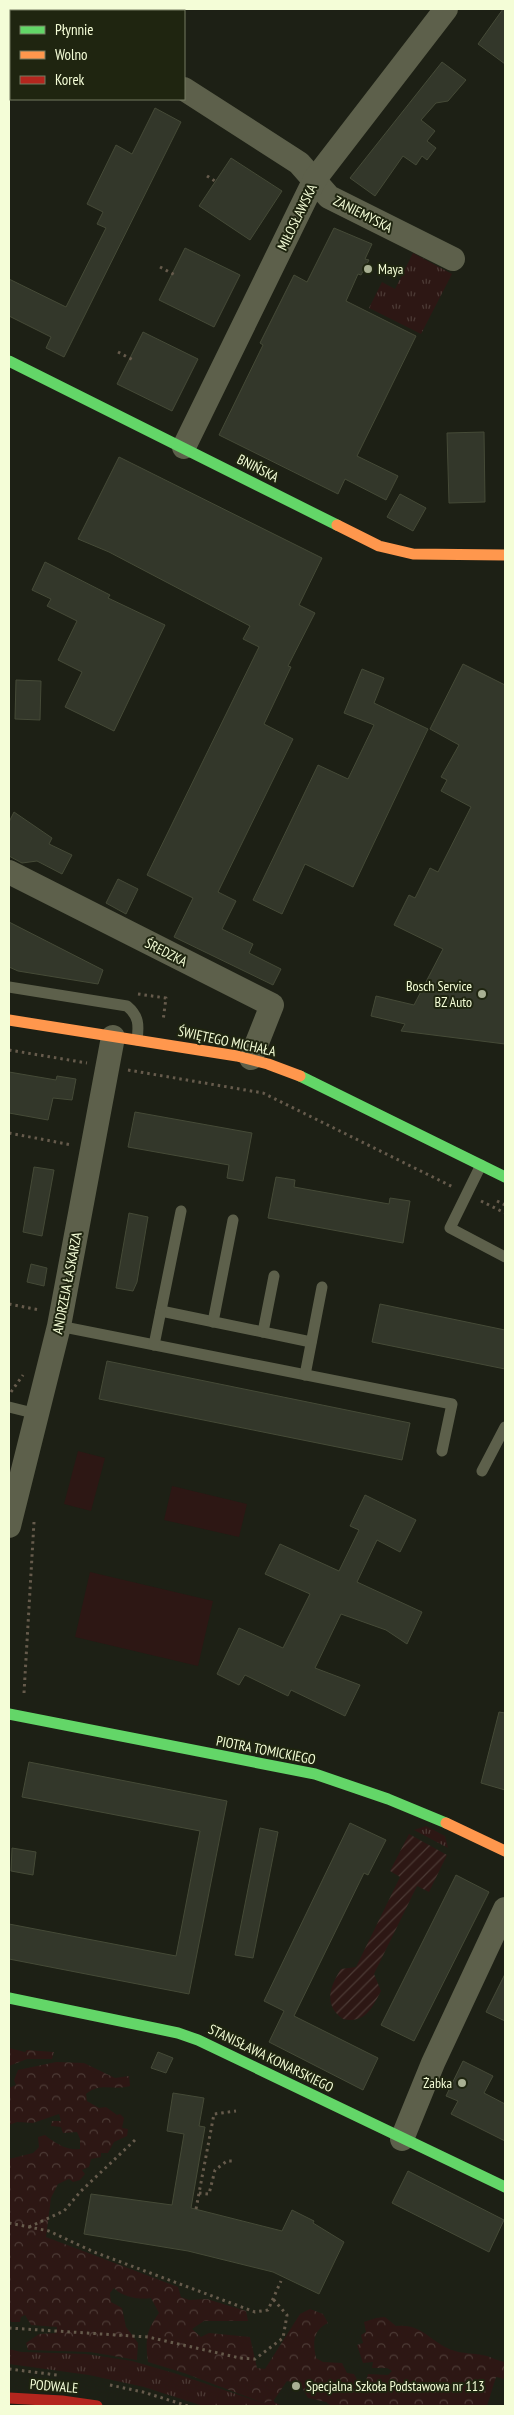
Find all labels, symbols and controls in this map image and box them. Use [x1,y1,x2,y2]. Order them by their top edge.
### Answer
legend [10,10,185,100]
text: Płynnie [55,20,94,39]
text: Wolno [55,45,88,64]
text: Korek [55,70,85,89]
street label: MIŁOSŁAWSKA [273,180,321,253]
street label: ZANIEMYSKA [330,191,396,237]
place label: Maya [378,260,403,278]
marker: Maya [362,263,374,275]
street label: BNIŃSKA [234,450,282,486]
street label: ŚREDZKA [142,934,191,970]
place label: Bosch Service BZ Auto [406,977,472,1011]
marker: Bosch Service BZ Auto [476,988,488,1000]
street label: ŚWIĘTEGO MICHAŁA [176,1022,278,1060]
street label: ANDRZEJA ŁASKARZA [48,1230,86,1335]
street label: PIOTRA TOMICKIEGO [215,1732,318,1769]
street label: STANISŁAWA KONARSKIEGO [205,2020,337,2096]
place label: Żabka [423,2074,452,2092]
marker: Żabka [456,2077,468,2089]
street label: PODWALE [29,2375,79,2397]
place label: Specjalna Szkoła Podstawowa nr 113 [306,2377,484,2395]
marker: Specjalna Szkoła Podstawowa nr 113 [290,2380,302,2392]

